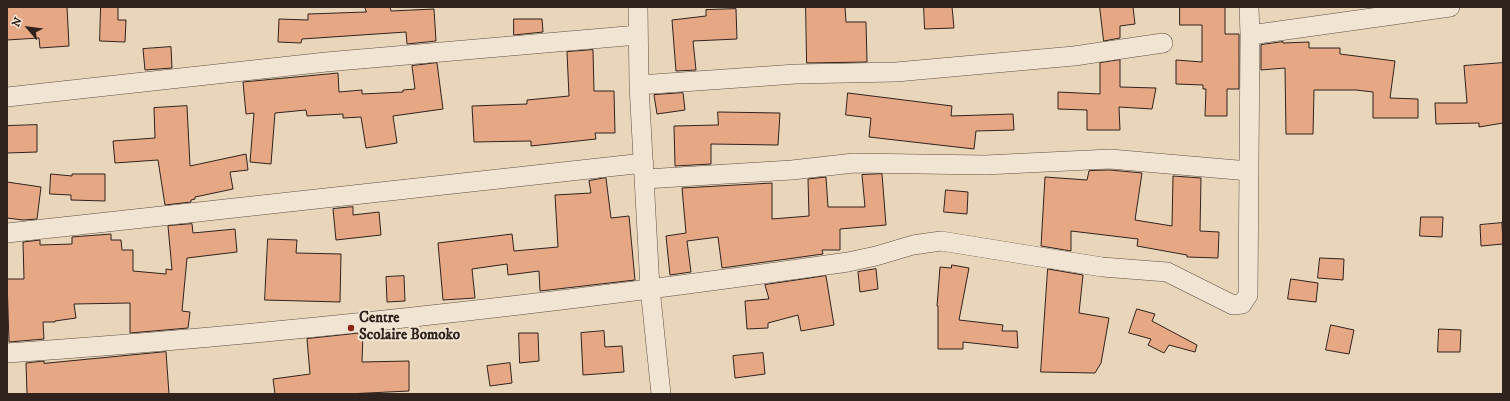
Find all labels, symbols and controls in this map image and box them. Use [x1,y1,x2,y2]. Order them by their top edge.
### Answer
north arrow [8,8,48,48]
text: N [9,15,26,30]
place label: Centre Scolaire Bomoko [359,310,460,345]
marker: Centre Scolaire Bomoko [346,323,356,333]

